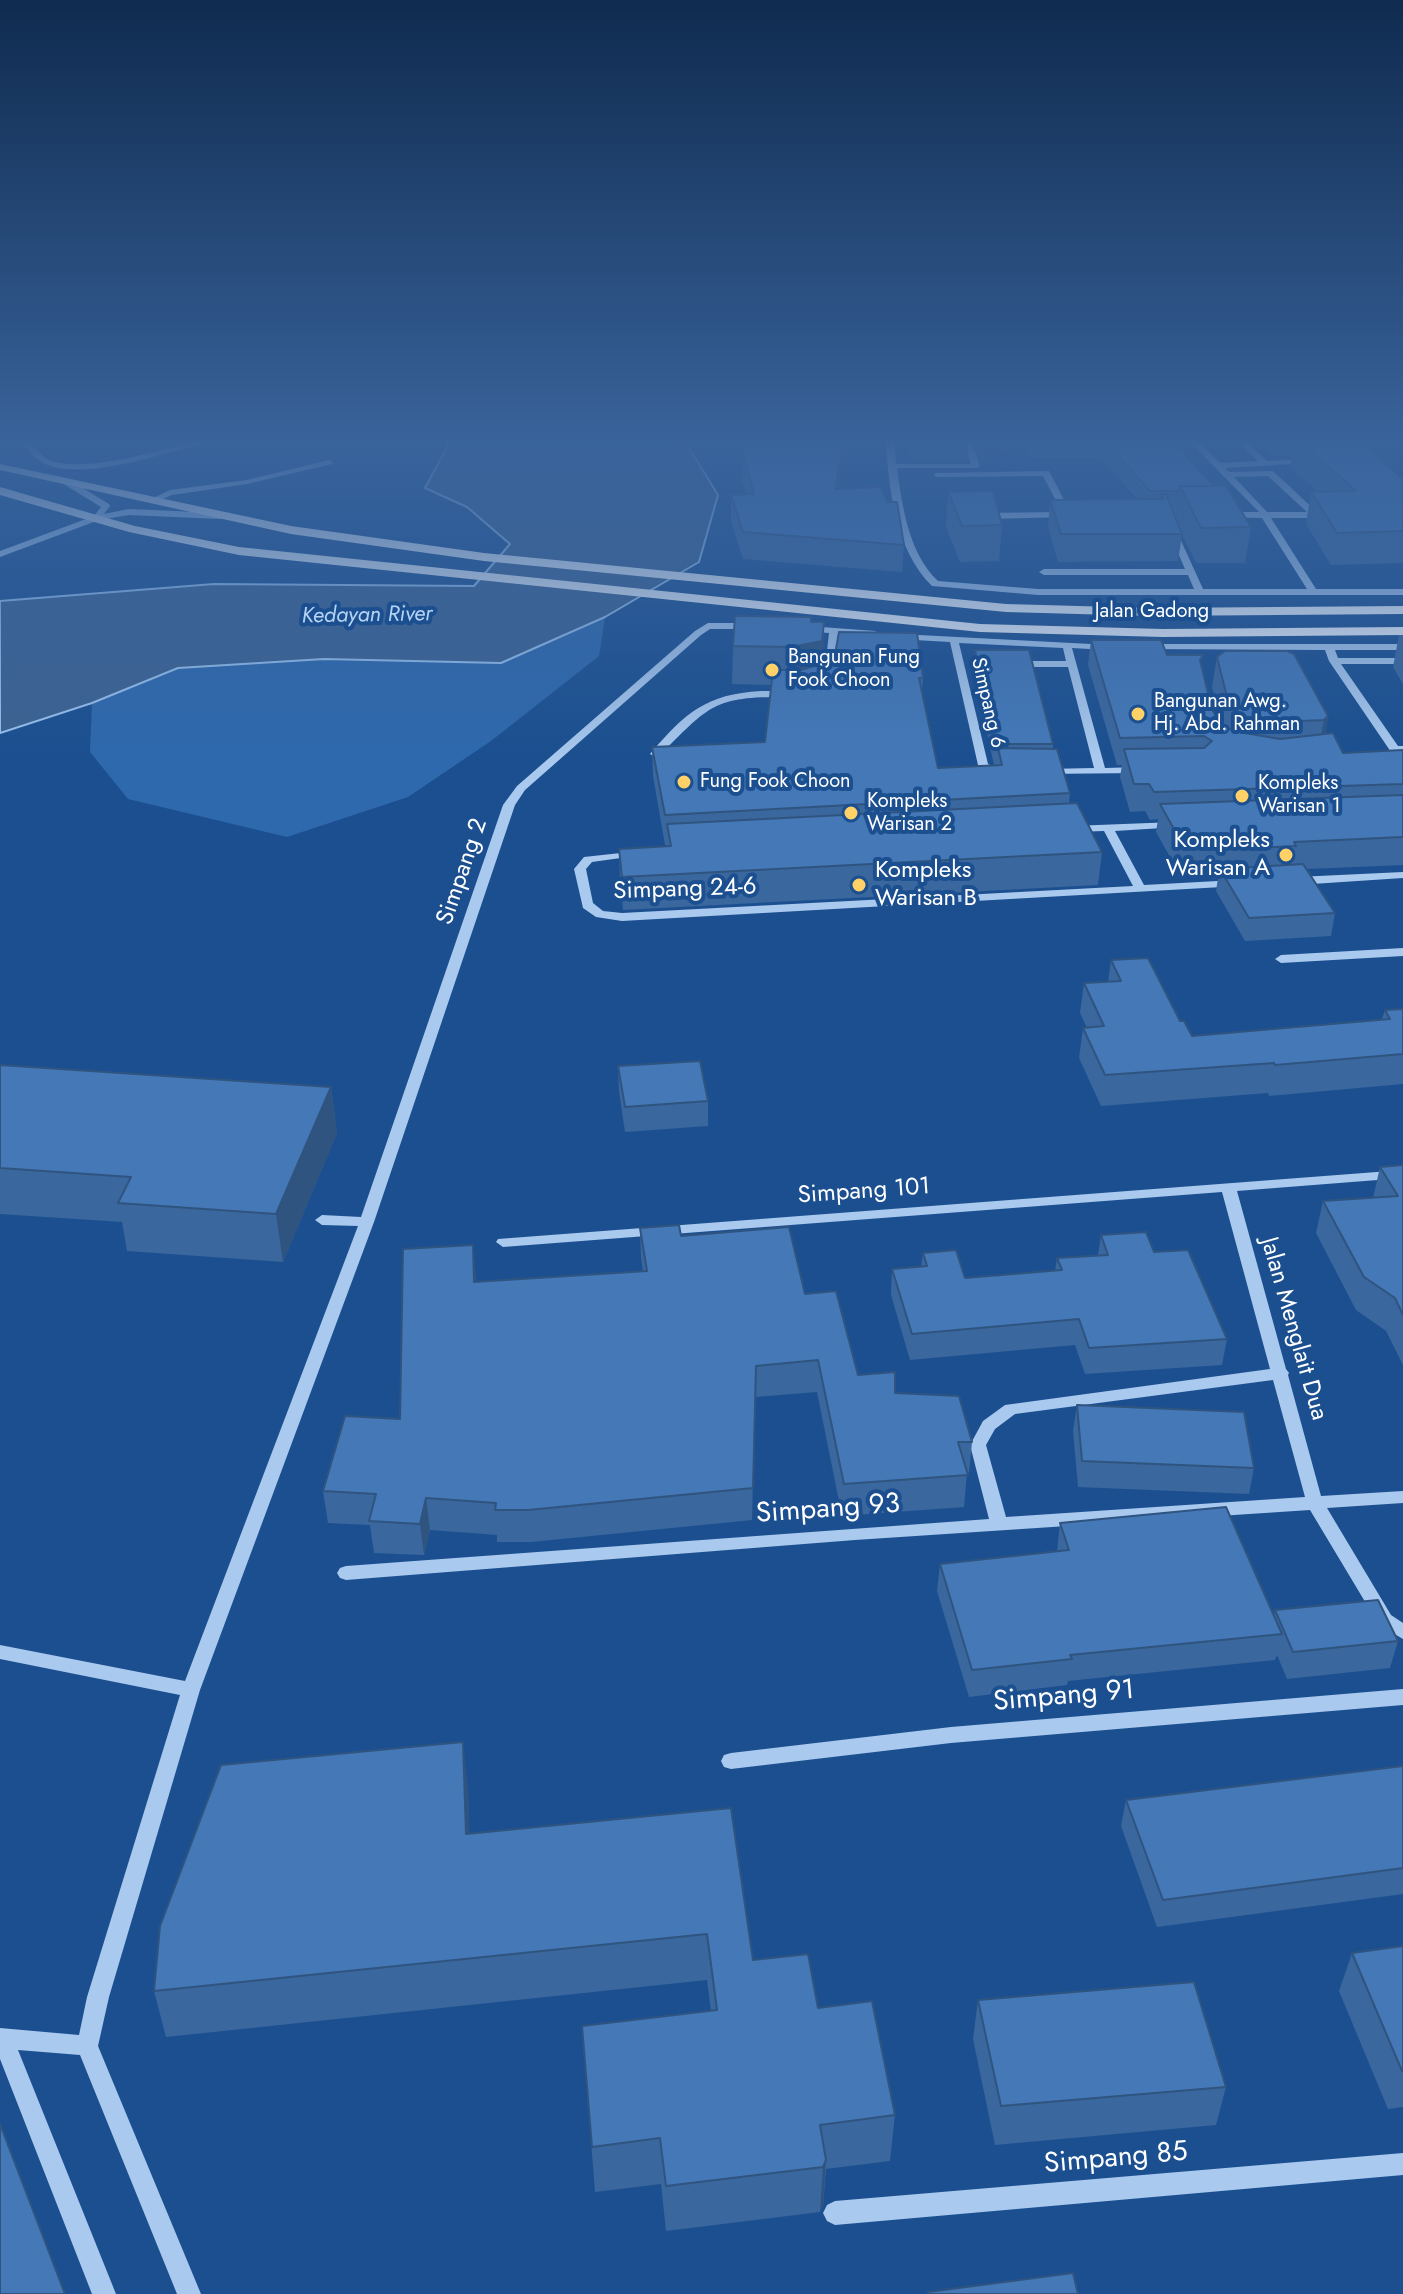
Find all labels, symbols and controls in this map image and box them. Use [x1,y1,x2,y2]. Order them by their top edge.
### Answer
street label: Jalan Gadong [1095,600,1209,624]
water label: Kedayan River [301,602,433,630]
place label: Bangunan Fung Fook Choon [788,646,920,693]
street label: Simpang 6 [965,655,1009,751]
marker: Bangunan Fung Fook Choon [763,661,781,679]
place label: Bangunan Awg. Hj. Abd. Rahman [1154,690,1300,737]
marker: Bangunan Awg. Hj. Abd. Rahman [1129,705,1147,723]
place label: Fung Fook Choon [700,770,851,794]
place label: Kompleks Warisan 1 [1258,772,1341,819]
marker: Fung Fook Choon [675,773,693,791]
marker: Kompleks Warisan 1 [1233,787,1251,805]
place label: Kompleks Warisan 2 [867,790,952,837]
marker: Kompleks Warisan 2 [842,804,860,822]
street label: Simpang 2 [431,815,495,929]
place label: Kompleks Warisan A [1166,827,1270,883]
marker: Kompleks Warisan A [1277,846,1295,864]
place label: Kompleks Warisan B [875,857,977,913]
street label: Simpang 24-6 [613,873,757,907]
marker: Kompleks Warisan B [850,876,868,894]
street label: Simpang 101 [797,1173,931,1211]
street label: Jalan Menglait Dua [1253,1234,1333,1424]
street label: Simpang 93 [755,1488,901,1532]
street label: Simpang 91 [992,1674,1136,1720]
street label: Simpang 85 [1043,2136,1189,2182]

